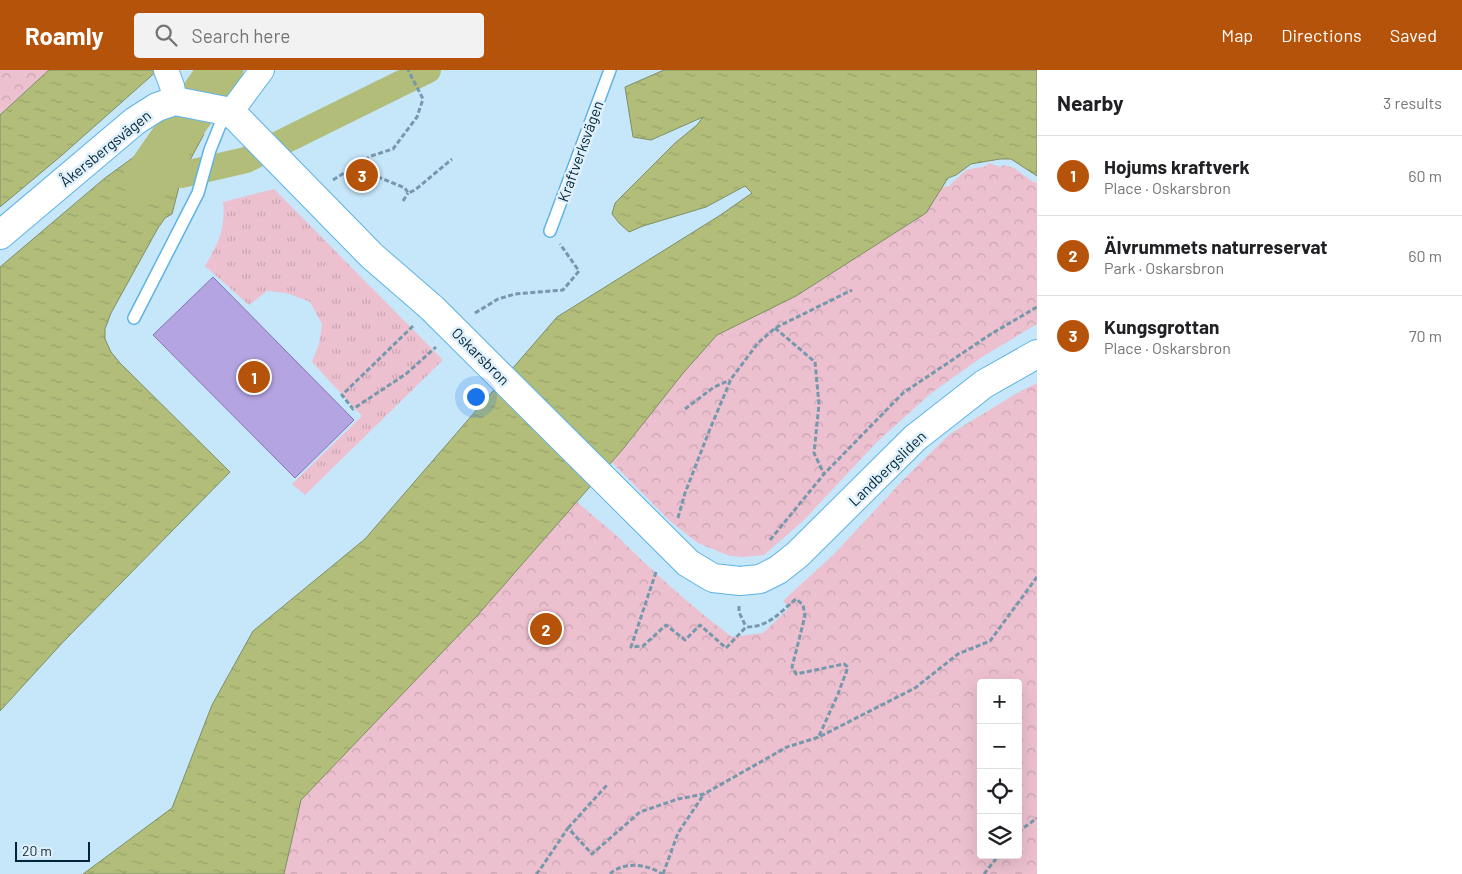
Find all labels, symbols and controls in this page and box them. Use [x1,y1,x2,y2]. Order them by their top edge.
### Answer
search box [134,13,484,58]
text: Roamly [25,21,104,50]
icon: search [152,21,180,49]
text: Search here [192,24,290,47]
text: Map [1221,24,1253,46]
text: Directions [1281,24,1362,46]
text: Saved [1390,24,1437,46]
text: Nearby [1057,90,1123,115]
text: 3 results [1383,93,1442,112]
street label: Kraftverksvägen [553,98,607,204]
street label: Åkersbergsvägen [55,105,154,190]
text: Hojums kraftverk [1104,155,1250,178]
pin: 3 [346,156,378,194]
text: 1 [1070,166,1076,185]
text: 60 m [1408,166,1442,185]
text: Place · Oskarsbron [1104,178,1231,197]
text: Älvrummets naturreservat [1104,235,1327,258]
text: 2 [1069,246,1077,265]
text: 60 m [1408,246,1442,265]
text: Park · Oskarsbron [1104,258,1224,277]
text: Kungsgrottan [1104,315,1219,338]
street label: Oskarsbron [448,323,514,389]
text: 3 [1069,326,1077,345]
text: 70 m [1409,326,1442,345]
text: Place · Oskarsbron [1104,338,1231,357]
pin: 1 [238,358,270,396]
your location [463,384,489,410]
street label: Landbergsliden [845,427,929,509]
pin: 2 [530,610,562,648]
map controls [977,679,1022,859]
button: + [977,679,1022,724]
button: − [977,724,1022,769]
button: locate [977,769,1022,814]
button: layers [977,814,1022,859]
scale bar [15,839,90,862]
text: 20 m [22,842,52,859]

